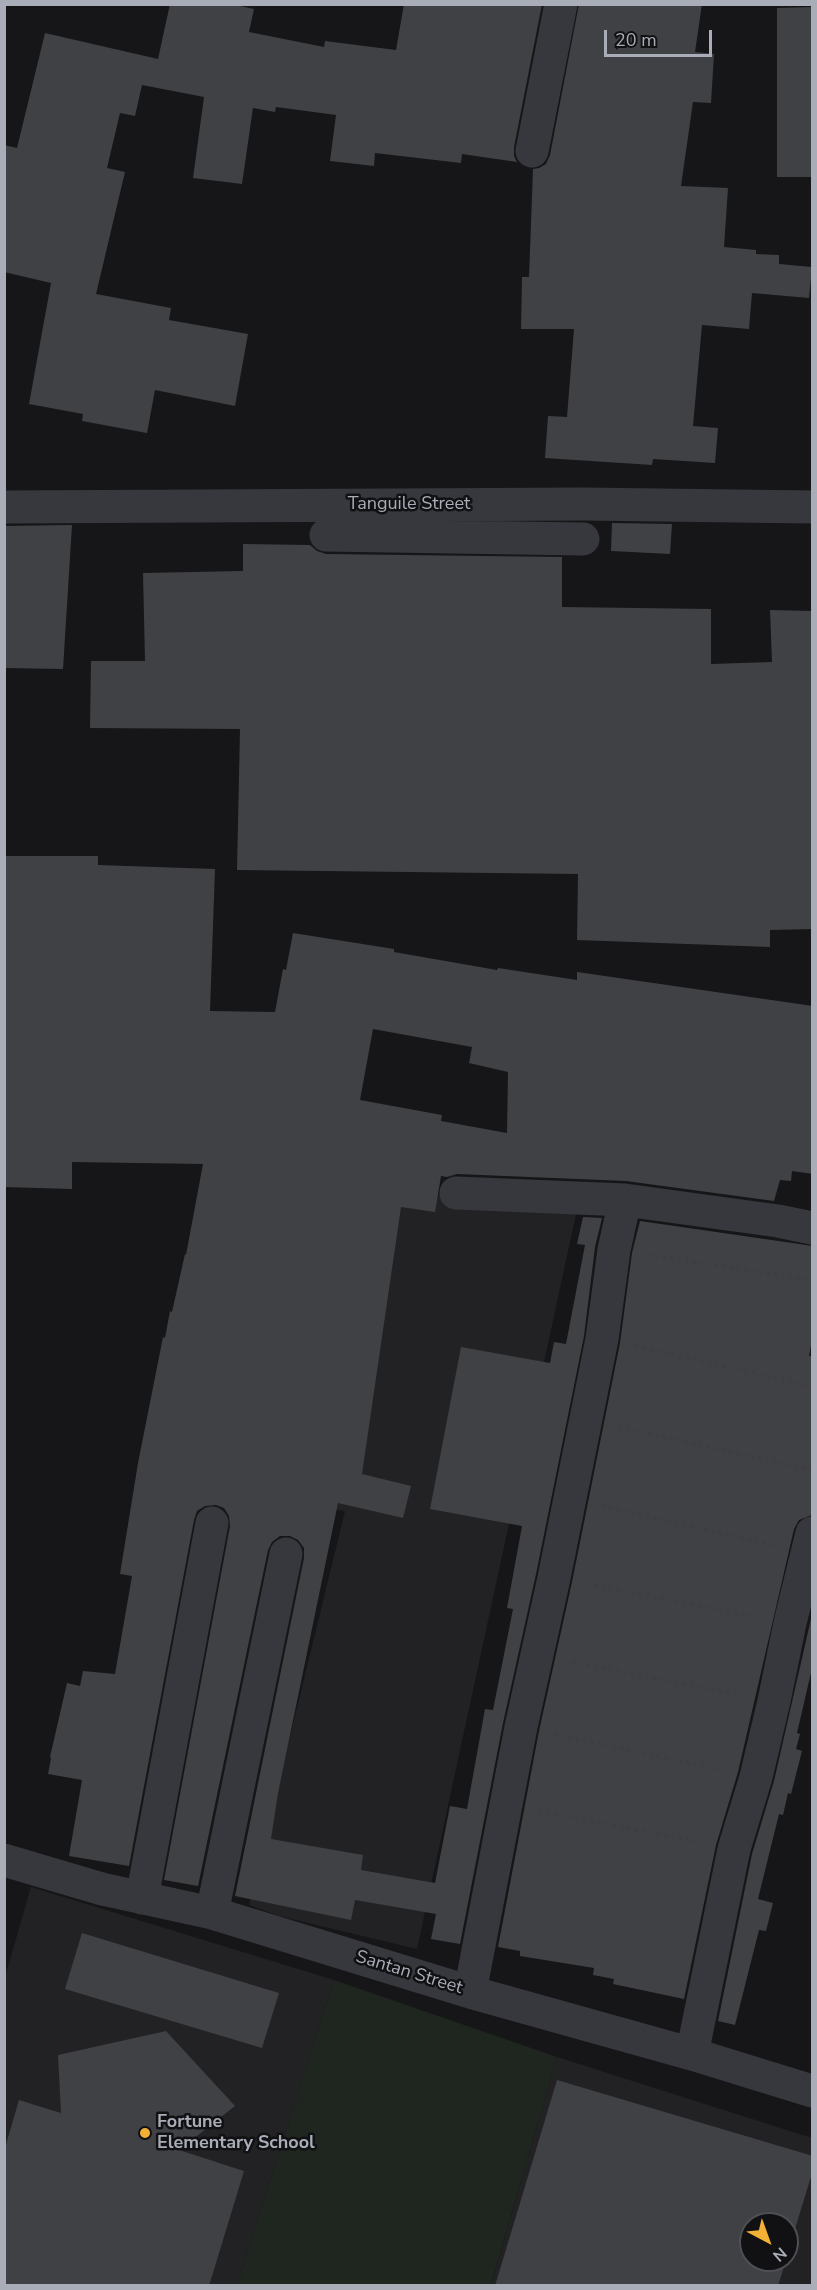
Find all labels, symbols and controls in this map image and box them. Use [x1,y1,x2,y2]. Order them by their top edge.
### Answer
scale bar [607,18,715,56]
text: 20 m [615,28,657,52]
street label: Tanguile Street [348,494,470,516]
street label: Santan Street [353,1946,465,2000]
place label: Fortune Elementary School [157,2112,315,2154]
marker: Fortune Elementary School [138,2126,152,2140]
north arrow [739,2212,799,2272]
text: N [768,2242,791,2266]

